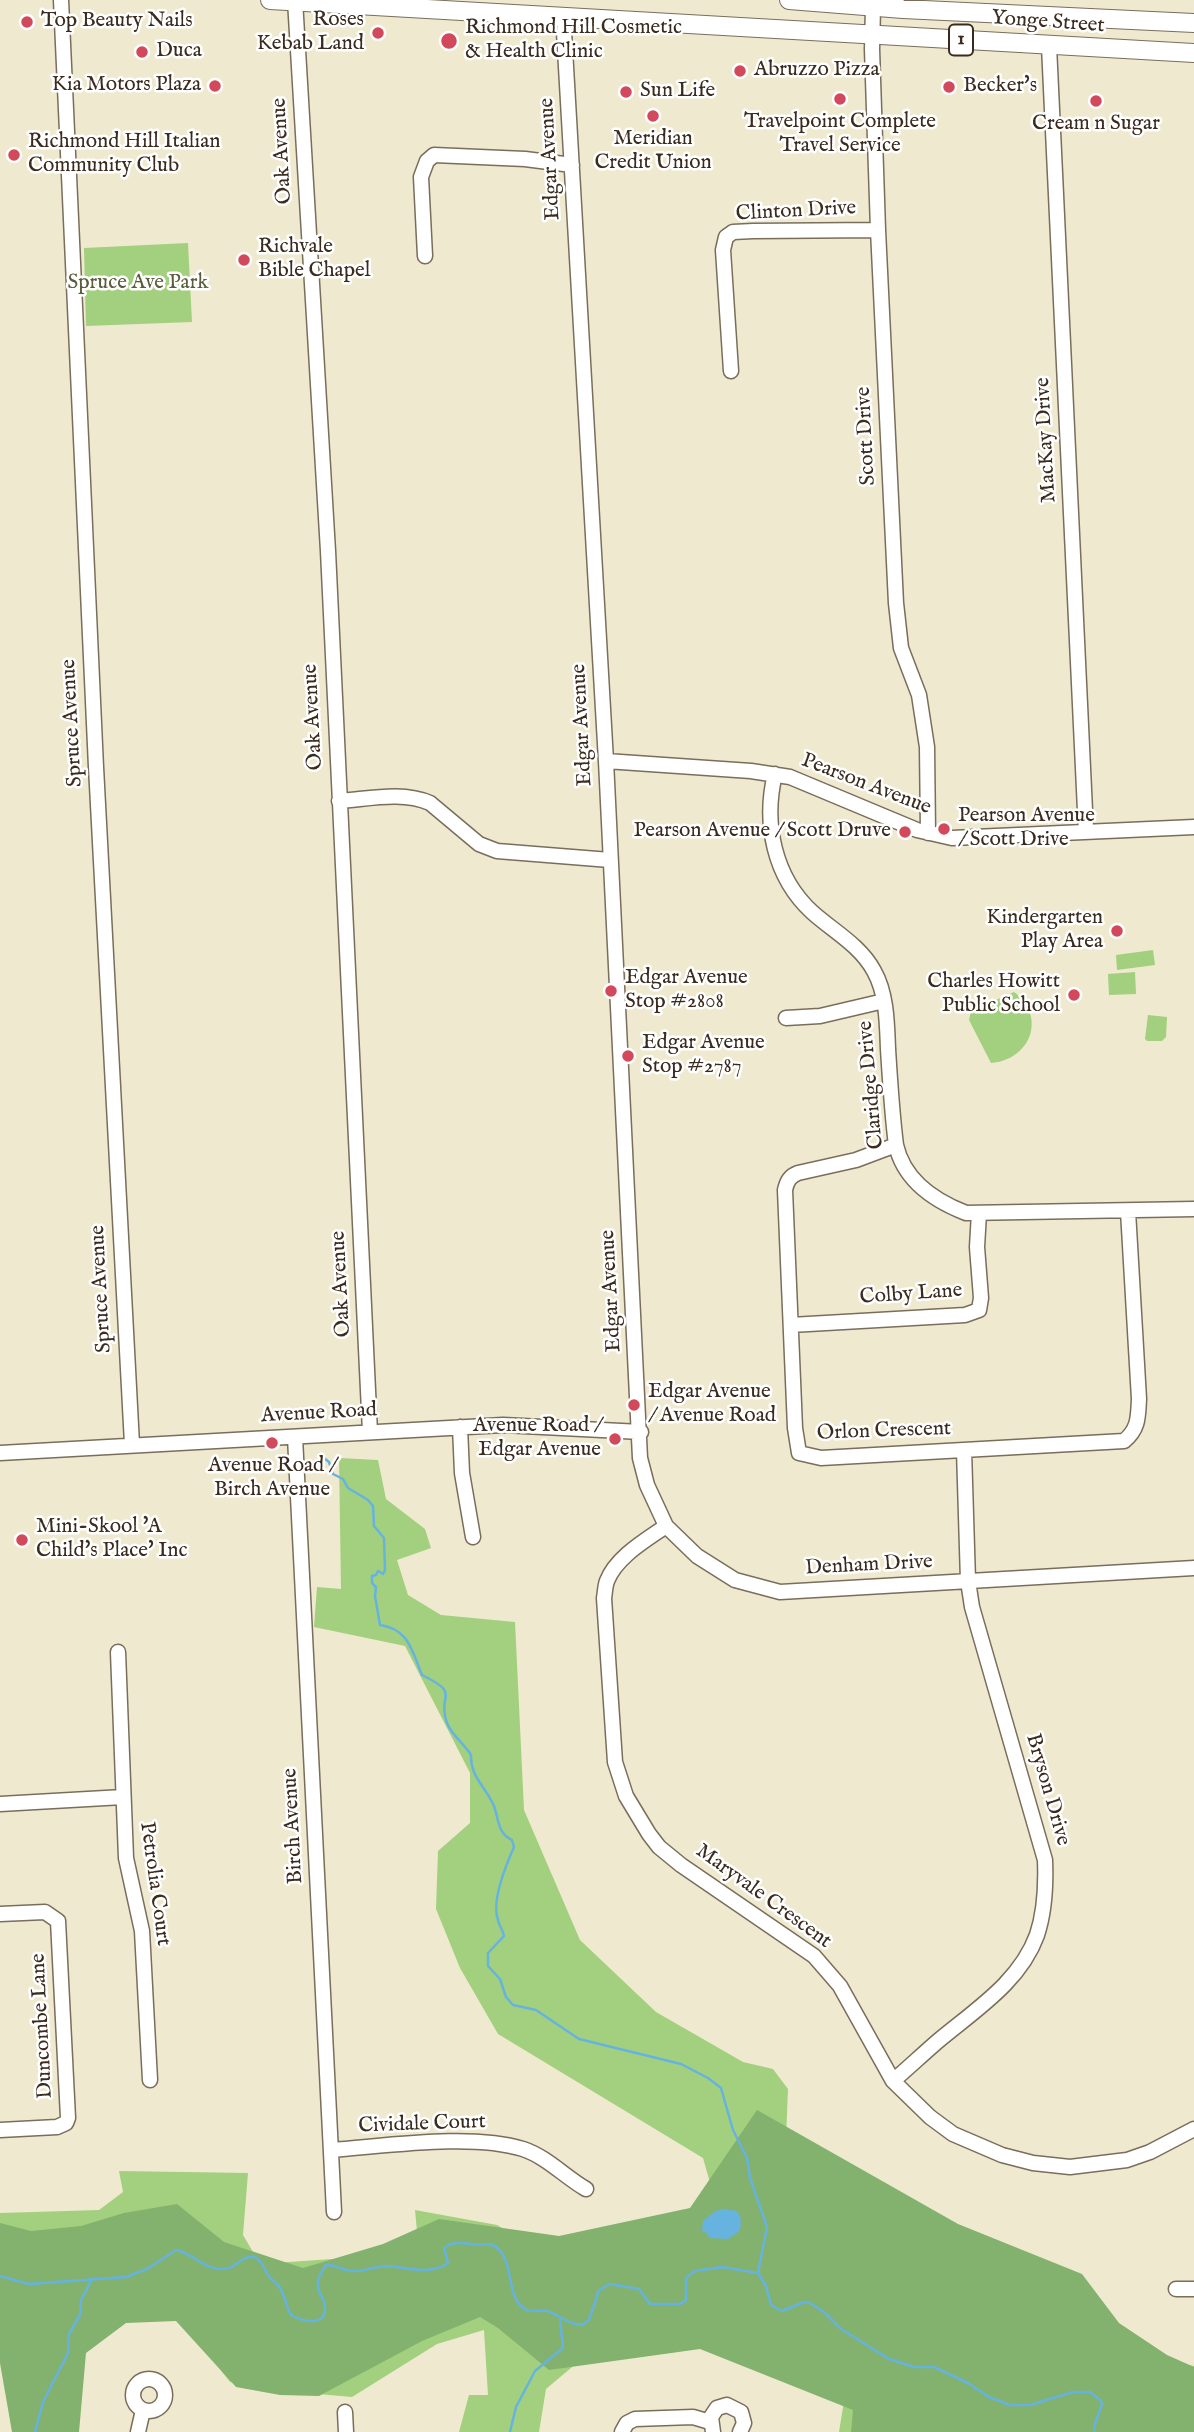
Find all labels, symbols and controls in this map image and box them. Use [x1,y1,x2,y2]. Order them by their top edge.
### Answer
street label: Yonge Street [991,6,1105,40]
place label: Roses Kebab Land [257,8,364,58]
place label: Top Beauty Nails [41,9,193,35]
marker: Top Beauty Nails [19,14,35,30]
place label: Richmond Hill Cosmetic & Health Clinic [465,16,682,66]
road number: 1 [949,24,973,56]
marker: Roses Kebab Land [370,25,386,41]
marker: Richmond Hill Cosmetic & Health Clinic [439,31,459,51]
place label: Duca [156,39,202,65]
marker: Duca [134,44,150,60]
place label: Abruzzo Pizza [754,58,880,84]
marker: Abruzzo Pizza [732,63,748,79]
place label: Kia Motors Plaza [52,73,201,99]
place label: Becker's [963,74,1037,100]
marker: Kia Motors Plaza [207,78,223,94]
place label: Sun Life [640,79,715,105]
marker: Becker's [941,79,957,95]
marker: Sun Life [618,84,634,100]
marker: Travelpoint Complete Travel Service [832,91,848,107]
marker: Cream n Sugar [1088,93,1104,109]
street label: Oak Avenue [268,97,298,205]
street label: Edgar Avenue [535,97,567,221]
marker: Meridian Credit Union [645,108,661,124]
place label: Travelpoint Complete Travel Service [744,110,936,160]
place label: Cream n Sugar [1032,112,1160,138]
place label: Meridian Credit Union [594,127,712,177]
place label: Richmond Hill Italian Community Club [28,130,220,180]
marker: Richmond Hill Italian Community Club [6,147,22,163]
street label: Clinton Drive [735,196,857,228]
place label: Richvale Bible Chapel [258,235,370,285]
marker: Richvale Bible Chapel [236,252,252,268]
park label: Spruce Ave Park [67,271,209,297]
street label: MacKay Drive [1031,377,1063,503]
street label: Scott Drive [852,386,882,486]
street label: Spruce Avenue [57,658,89,788]
street label: Oak Avenue [299,663,329,771]
street label: Edgar Avenue [567,663,599,787]
street label: Pearson Avenue [798,749,934,821]
place label: Pearson Avenue / Scott Drive [958,804,1095,854]
place label: Pearson Avenue / Scott Druve [633,819,891,845]
marker: Pearson Avenue / Scott Drive [936,821,952,837]
marker: Pearson Avenue / Scott Druve [897,824,913,840]
place label: Kindergarten Play Area [986,906,1103,956]
marker: Kindergarten Play Area [1109,923,1125,939]
place label: Edgar Avenue Stop #2808 [625,966,748,1016]
place label: Charles Howitt Public School [927,970,1060,1020]
marker: Edgar Avenue Stop #2808 [603,983,619,999]
marker: Charles Howitt Public School [1066,987,1082,1003]
street label: Claridge Drive [854,1020,890,1150]
place label: Edgar Avenue Stop #2787 [642,1031,765,1081]
marker: Edgar Avenue Stop #2787 [620,1048,636,1064]
street label: Spruce Avenue [86,1224,118,1354]
street label: Edgar Avenue [596,1229,628,1353]
street label: Oak Avenue [327,1230,357,1338]
street label: Colby Lane [859,1279,963,1311]
place label: Edgar Avenue / Avenue Road [648,1380,776,1430]
marker: Edgar Avenue / Avenue Road [626,1397,642,1413]
street label: Avenue Road [260,1398,378,1430]
place label: Avenue Road / Edgar Avenue [473,1414,601,1464]
street label: Orlon Crescent [816,1417,952,1447]
marker: Avenue Road / Edgar Avenue [607,1431,623,1447]
marker: Avenue Road / Birch Avenue [264,1435,280,1451]
place label: Avenue Road / Birch Avenue [208,1454,336,1504]
place label: Mini-Skool 'A Child's Place' Inc [36,1515,187,1565]
marker: Mini-Skool 'A Child's Place' Inc [14,1532,30,1548]
street label: Denham Drive [805,1550,933,1582]
street label: Bryson Drive [1019,1731,1075,1849]
street label: Birch Avenue [278,1767,310,1885]
street label: Petrolia Court [133,1820,175,1948]
street label: Maryvale Crescent [690,1839,836,1955]
street label: Duncombe Lane [27,1953,59,2099]
street label: Cividale Court [358,2110,486,2140]

